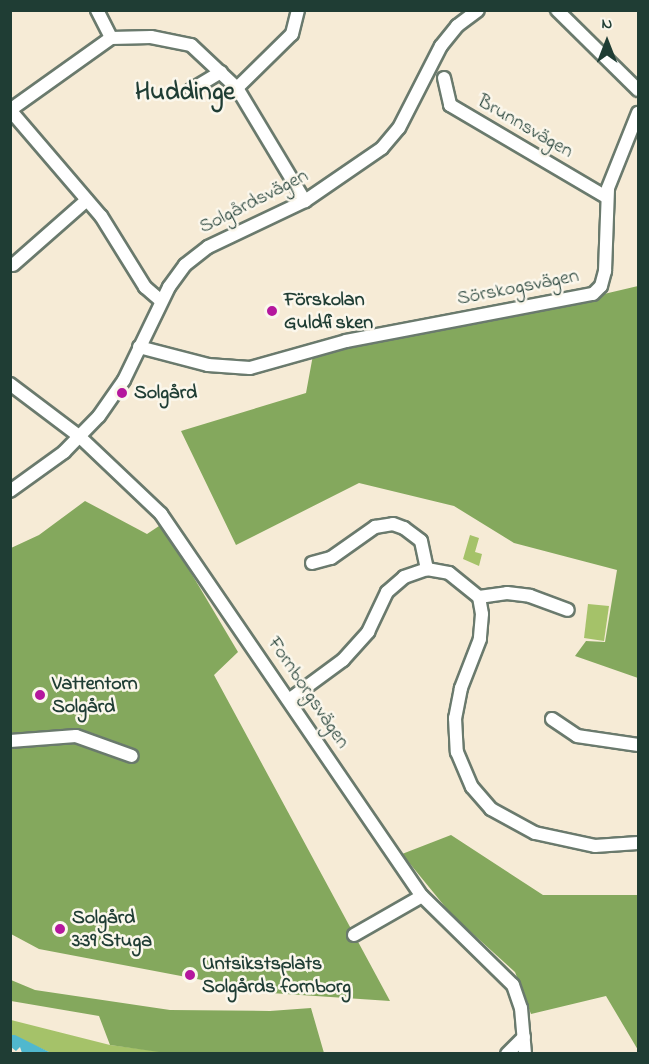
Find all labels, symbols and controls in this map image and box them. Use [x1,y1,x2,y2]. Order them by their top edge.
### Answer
north arrow [577,12,637,72]
text: N [602,12,612,36]
district label: Huddinge [135,78,235,110]
street label: Brunnsvägen [473,90,577,164]
street label: Solgårdsvägen [196,164,312,240]
street label: Sörskogsvägen [455,264,581,312]
place label: Förskolan Guldfisken [284,288,373,335]
marker: Förskolan Guldfisken [265,304,279,318]
place label: Solgård [134,381,197,405]
marker: Solgård [115,386,129,400]
street label: Fornborgsvägen [262,633,354,753]
place label: Vattentorn Solgård [52,672,138,719]
marker: Vattentorn Solgård [33,688,47,702]
place label: Solgård 3:39 Stuga [72,906,152,953]
marker: Solgård 3:39 Stuga [53,922,67,936]
place label: Untsikstsplats Solgårds fornborg [202,952,351,999]
marker: Untsikstsplats Solgårds fornborg [183,968,197,982]

